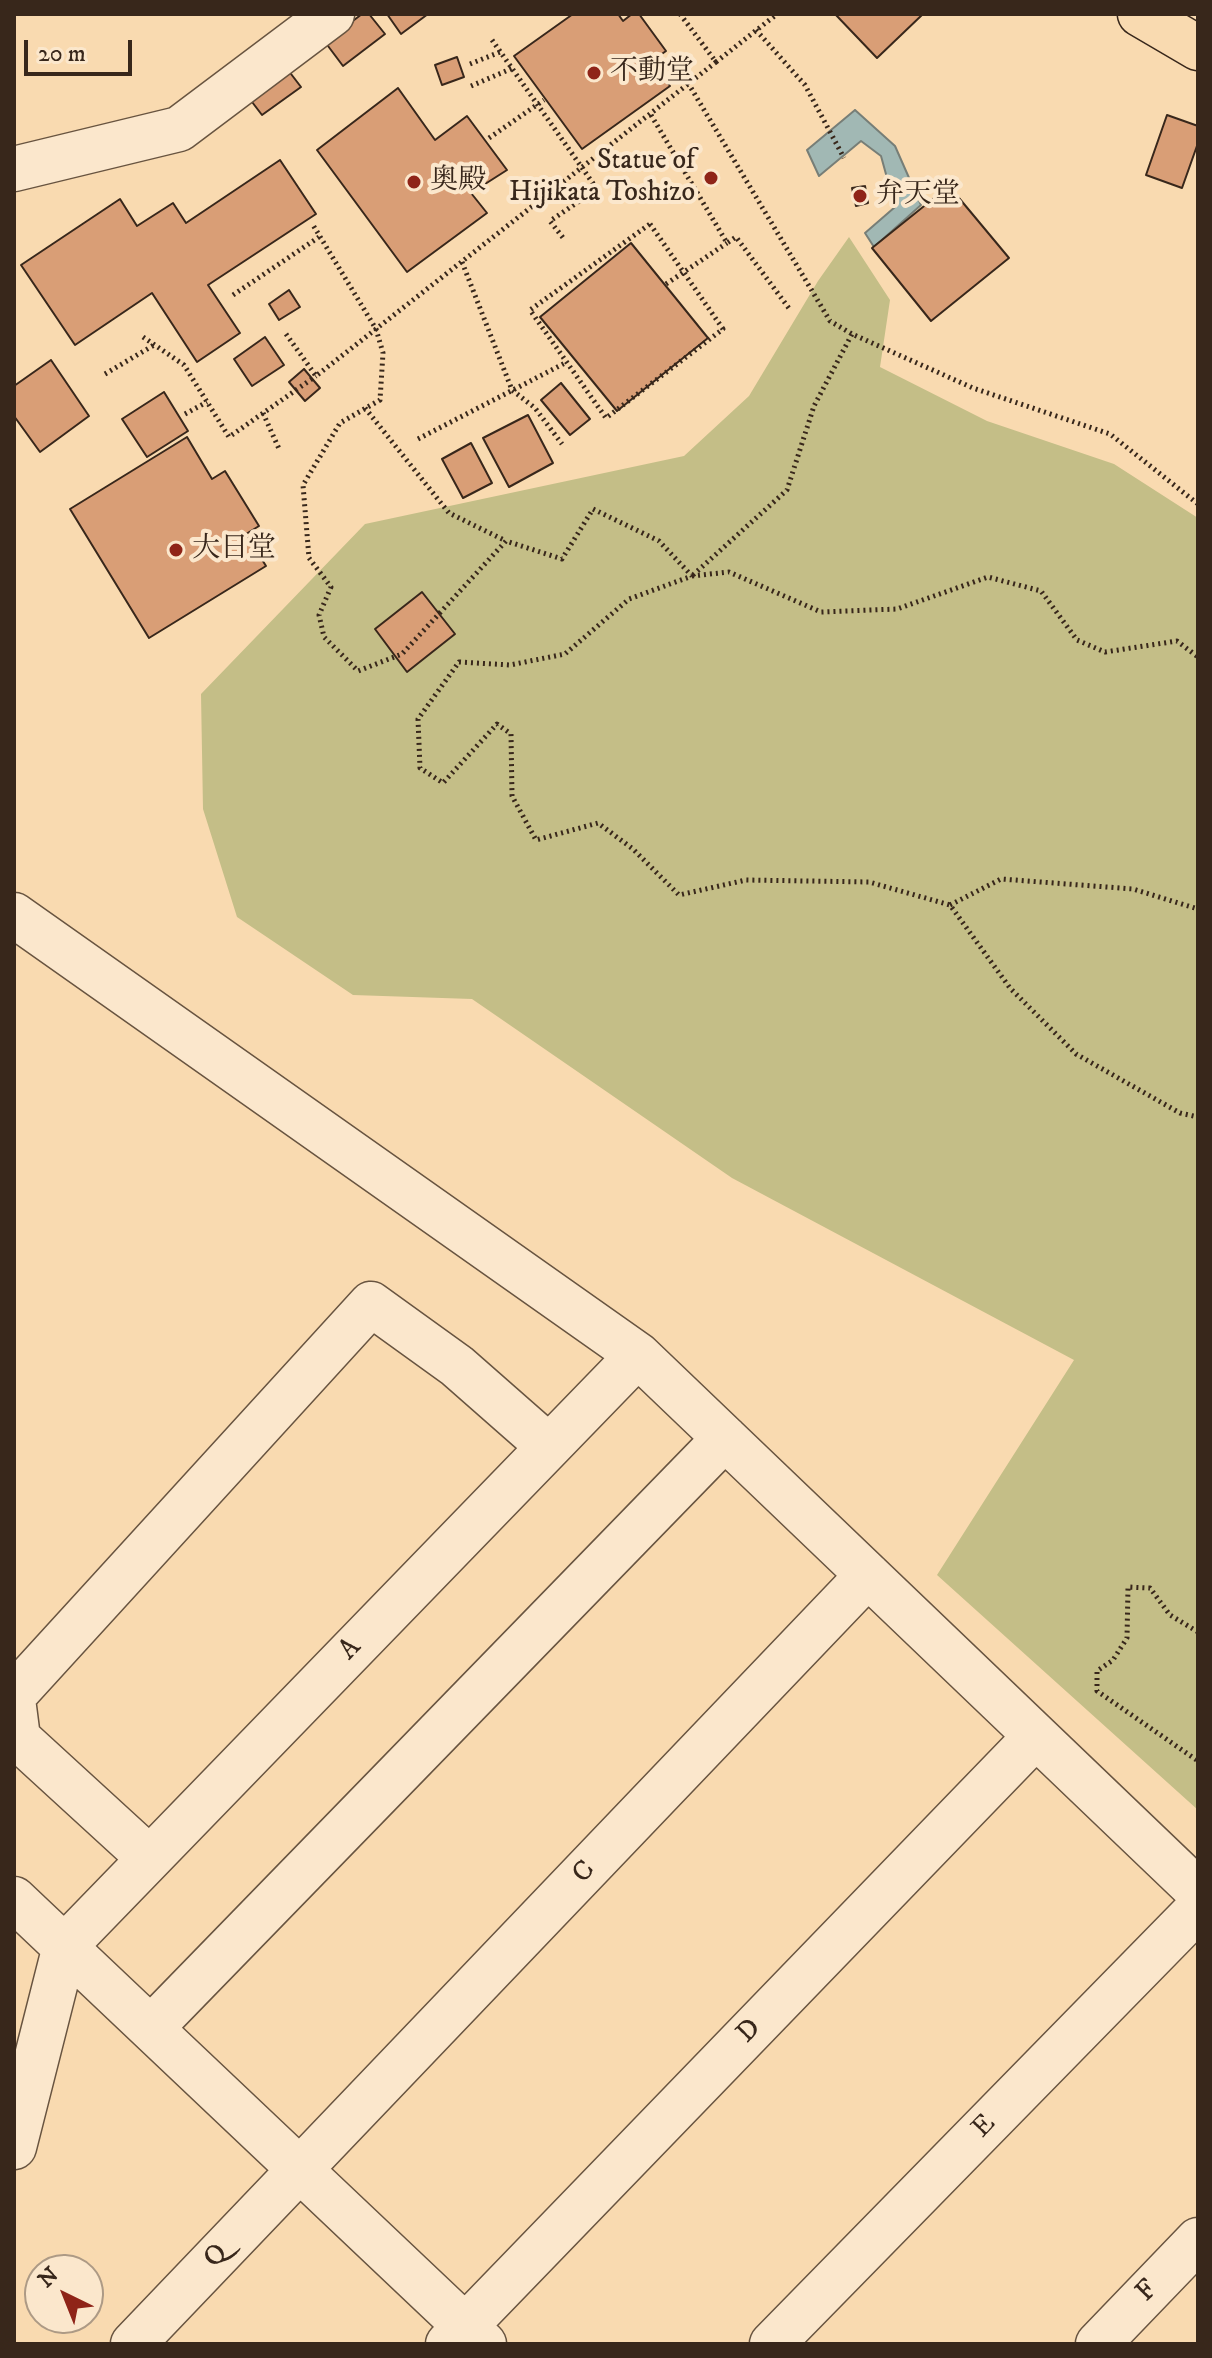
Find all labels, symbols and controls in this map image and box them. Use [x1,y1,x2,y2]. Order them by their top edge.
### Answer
scale bar [28,24,136,74]
text: 20 m [38,39,86,69]
place label: 不動堂 [610,56,694,90]
marker: 不動堂 [585,64,603,82]
place label: Statue of Hijikata Toshizo [509,145,695,211]
place label: 奥殿 [430,165,486,199]
marker: Statue of Hijikata Toshizo [702,169,720,187]
marker: 奥殿 [405,173,423,191]
place label: 弁天堂 [876,179,960,213]
marker: 弁天堂 [851,187,869,205]
place label: 大日堂 [192,533,276,567]
marker: 大日堂 [167,541,185,559]
street label: A [333,1632,369,1668]
street label: C [566,1855,604,1891]
street label: D [731,2013,769,2051]
street label: E [966,2108,1004,2146]
street label: Q [198,2238,236,2276]
north arrow [24,2254,104,2334]
text: N [33,2262,64,2294]
street label: F [1130,2274,1166,2310]

